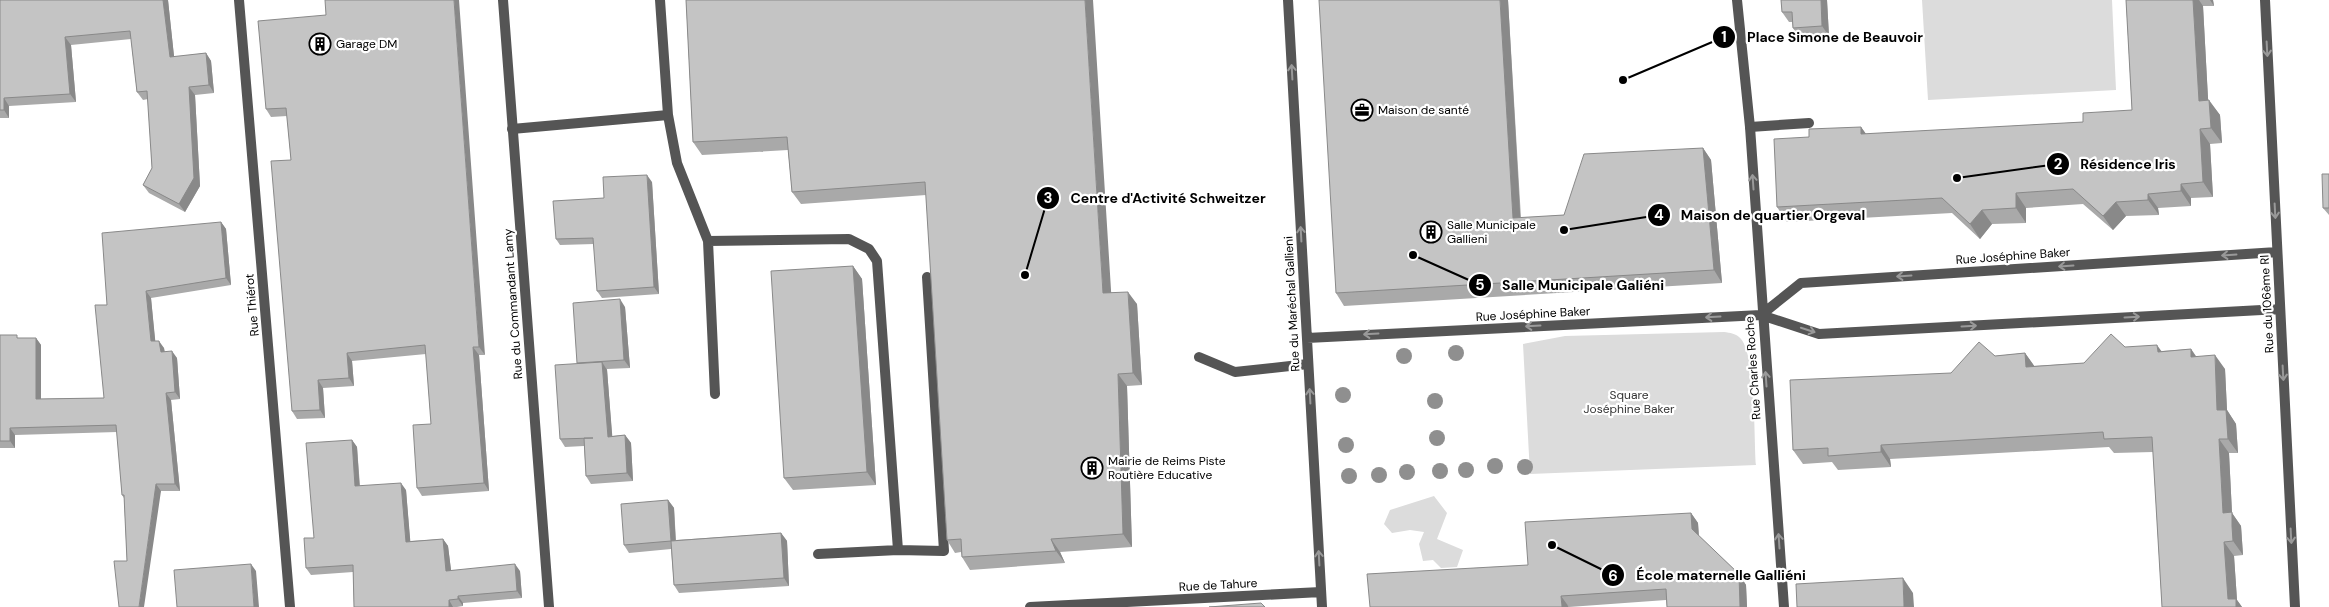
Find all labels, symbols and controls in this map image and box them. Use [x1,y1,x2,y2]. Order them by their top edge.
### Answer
callout: Place Simone de Beauvoir [1712,22,1933,51]
text: 1 [1721,27,1727,47]
text: Place Simone de Beauvoir [1747,28,1923,46]
building icon: Garage DM [308,32,332,56]
place label: Garage DM [336,36,397,52]
one-way arrow [2262,40,2272,56]
one-way arrow [1288,64,1297,80]
office icon: Maison de santé [1350,98,1374,122]
place label: Maison de santé [1378,102,1469,118]
callout: Résidence Iris [2046,149,2186,178]
text: 2 [2054,154,2063,174]
text: Résidence Iris [2080,155,2176,173]
one-way arrow [1748,174,1758,190]
callout: Centre d'Activité Schweitzer [1035,184,1275,213]
text: 3 [1043,188,1053,208]
text: Centre d'Activité Schweitzer [1070,189,1266,207]
callout: Maison de quartier Orgeval [1646,200,1876,229]
one-way arrow [2271,203,2280,219]
text: 4 [1654,205,1664,225]
text: Maison de quartier Orgeval [1681,206,1865,224]
place label: Salle Municipale Gallieni [1447,217,1536,247]
building icon: Salle Municipale Gallieni [1419,220,1443,244]
one-way arrow [1296,226,1306,242]
street label: Rue du Commandant Lamy [500,228,526,380]
street label: Rue du Maréchal Gallieni [1280,236,1304,372]
street label: Rue Joséphine Baker [1955,244,2071,268]
one-way arrow [2221,250,2237,260]
street label: Rue du 106ème RI [2256,254,2278,354]
one-way arrow [2059,261,2075,270]
callout: Salle Municipale Galiéni [1467,271,1674,300]
one-way arrow [1896,271,1912,281]
street label: Rue Thiérot [241,273,263,337]
text: 5 [1475,275,1485,295]
text: Salle Municipale Galiéni [1502,276,1664,294]
street label: Rue Joséphine Baker [1475,303,1591,325]
one-way arrow [1705,313,1721,322]
one-way arrow [2123,313,2139,322]
street label: Rue Charles Roche [1741,316,1765,420]
one-way arrow [1961,321,1977,330]
one-way arrow [1525,322,1541,331]
one-way arrow [1799,326,1815,336]
one-way arrow [1363,330,1379,339]
one-way arrow [2279,365,2288,381]
one-way arrow [1762,371,1771,387]
park label: Square Joséphine Baker [1584,387,1675,417]
one-way arrow [1305,388,1315,404]
place label: Mairie de Reims Piste Routière Educative [1108,453,1226,483]
building icon: Mairie de Reims Piste Routière Educative [1080,456,1104,480]
one-way arrow [2287,527,2296,543]
one-way arrow [1774,533,1783,549]
one-way arrow [1314,551,1324,567]
callout: École maternelle Galliéni [1601,561,1815,590]
text: 6 [1608,566,1618,586]
text: École maternelle Galliéni [1636,566,1806,584]
street label: Rue de Tahure [1178,575,1258,595]

